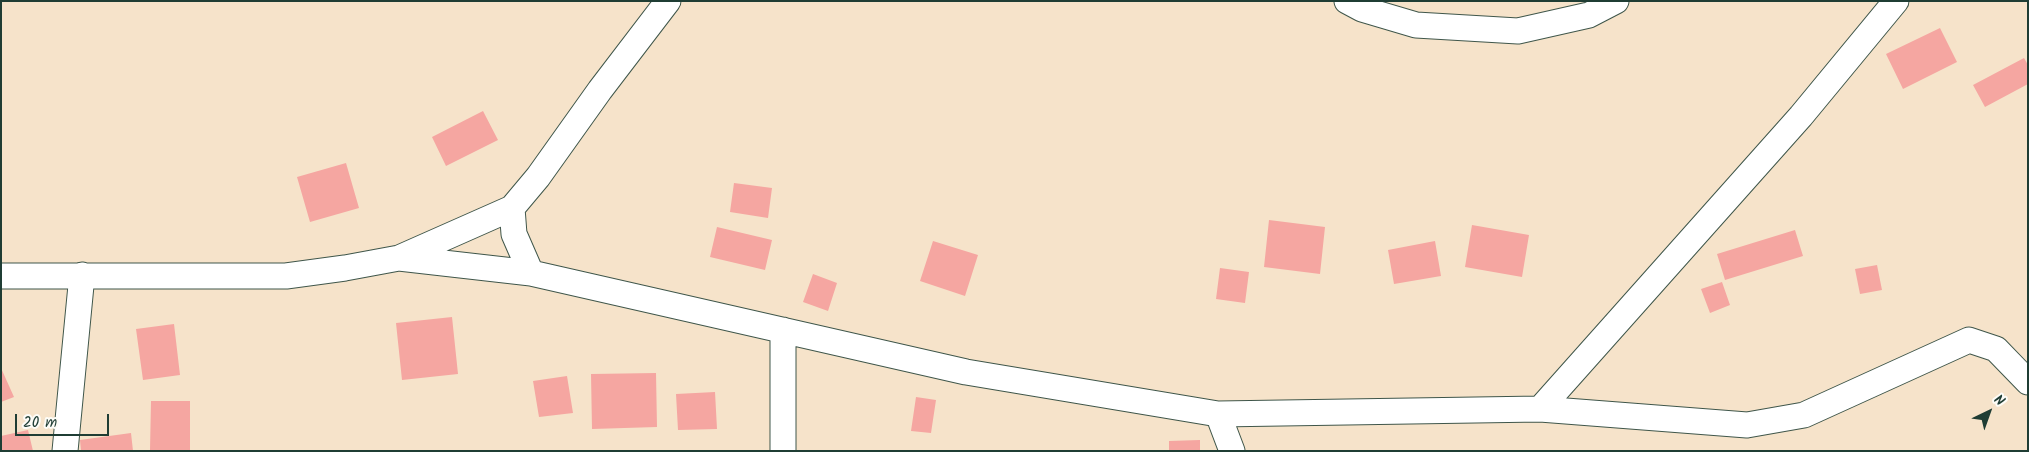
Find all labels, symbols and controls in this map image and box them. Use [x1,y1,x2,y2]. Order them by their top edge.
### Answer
north arrow [1964,387,2014,437]
text: N [1988,390,2010,412]
scale bar [18,404,111,436]
text: 20 m [23,411,57,435]

